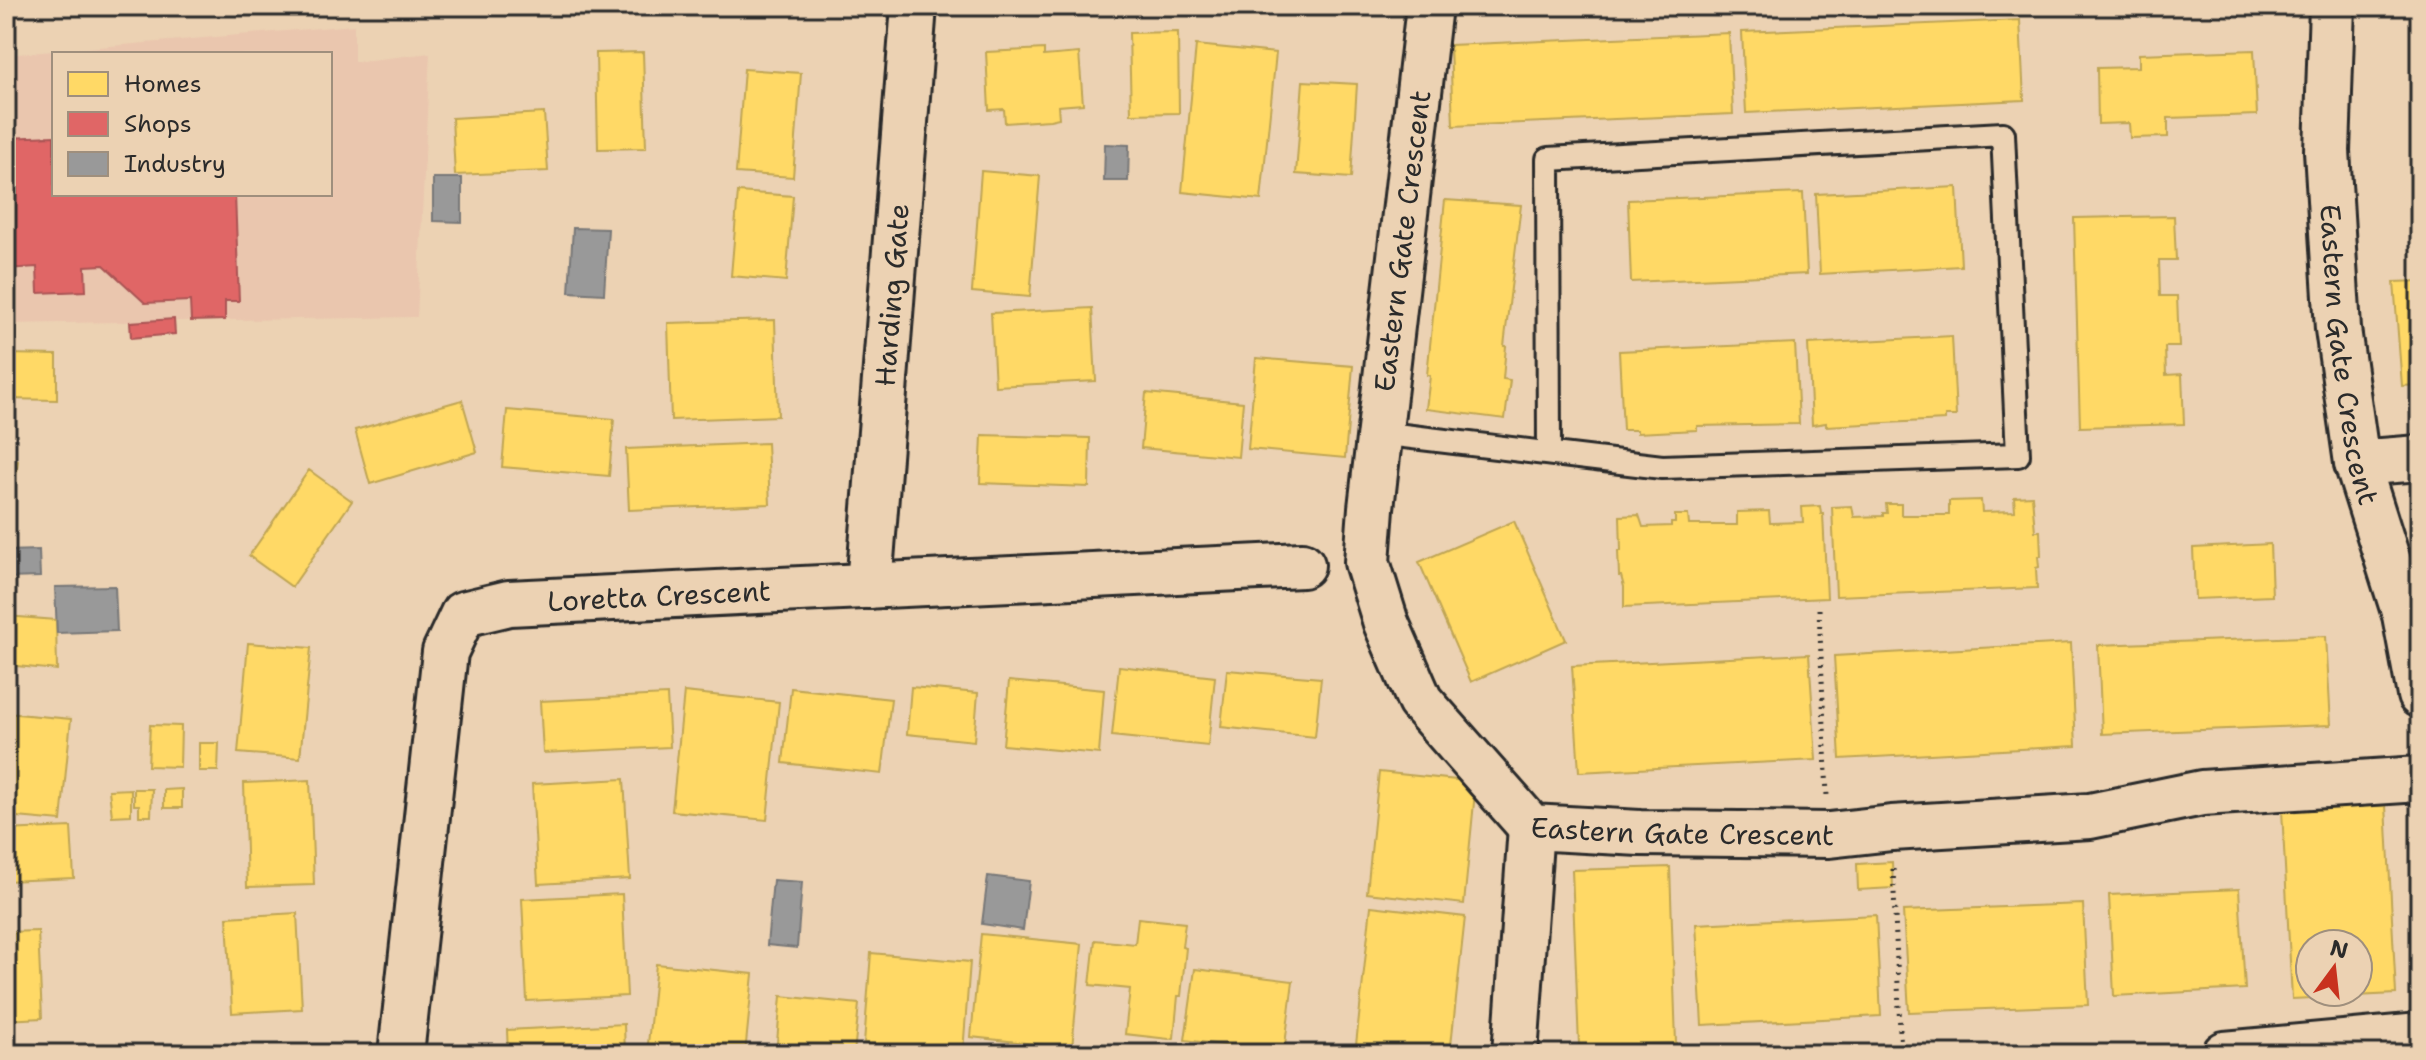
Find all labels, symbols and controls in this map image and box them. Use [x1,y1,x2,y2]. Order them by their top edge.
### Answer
legend [52,52,332,196]
text: Homes [124,68,202,100]
street label: Eastern Gate Crescent [1365,88,1439,394]
text: Shops [124,108,192,140]
text: Industry [124,148,226,180]
street label: Harding Gate [866,202,918,388]
street label: Eastern Gate Crescent [2311,203,2388,510]
street label: Loretta Crescent [546,571,772,620]
street label: Eastern Gate Crescent [1530,808,1834,854]
north arrow [2294,928,2374,1008]
text: N [2327,933,2351,965]

